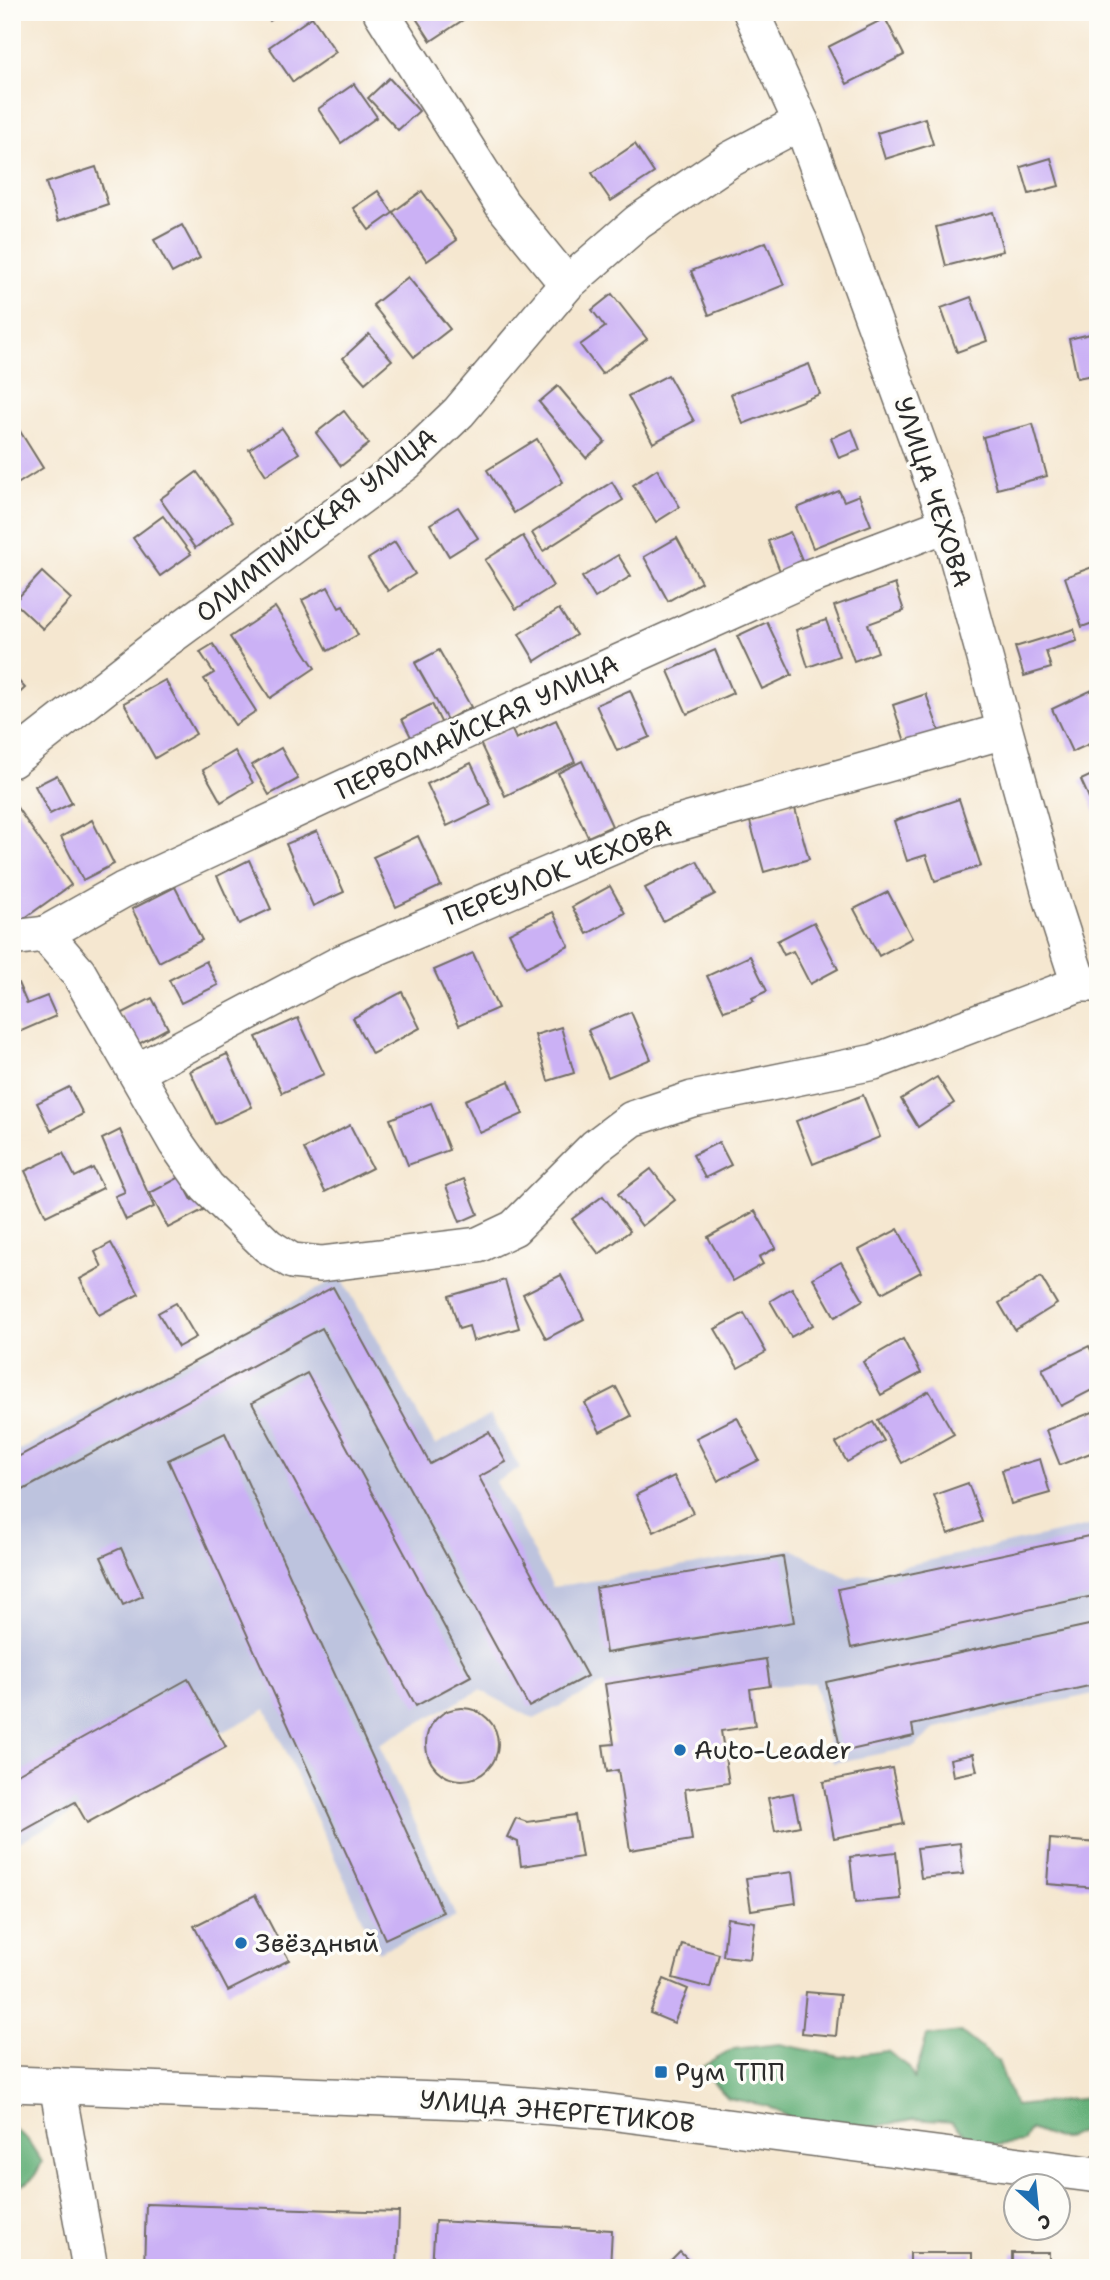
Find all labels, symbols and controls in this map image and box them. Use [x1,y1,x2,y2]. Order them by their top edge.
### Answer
street label: УЛИЦА ЧЕХОВА [886,392,981,592]
street label: ОЛИМПИЙСКАЯ УЛИЦА [188,419,444,630]
street label: ПЕРВОМАЙСКАЯ УЛИЦА [330,646,624,808]
street label: ПЕРЕУЛОК ЧЕХОВА [439,810,677,933]
place label: Auto-Leader [694,1732,852,1767]
marker: Auto-Leader [672,1742,688,1758]
place label: Звёздный [255,1925,379,1960]
marker: Звёздный [233,1935,249,1951]
place label: Рум ТПП [675,2054,785,2089]
marker: Рум ТПП [653,2064,669,2080]
street label: УЛИЦА ЭНЕРГЕТИКОВ [418,2081,696,2140]
north arrow [1002,2172,1072,2242]
text: С [1034,2208,1055,2235]

